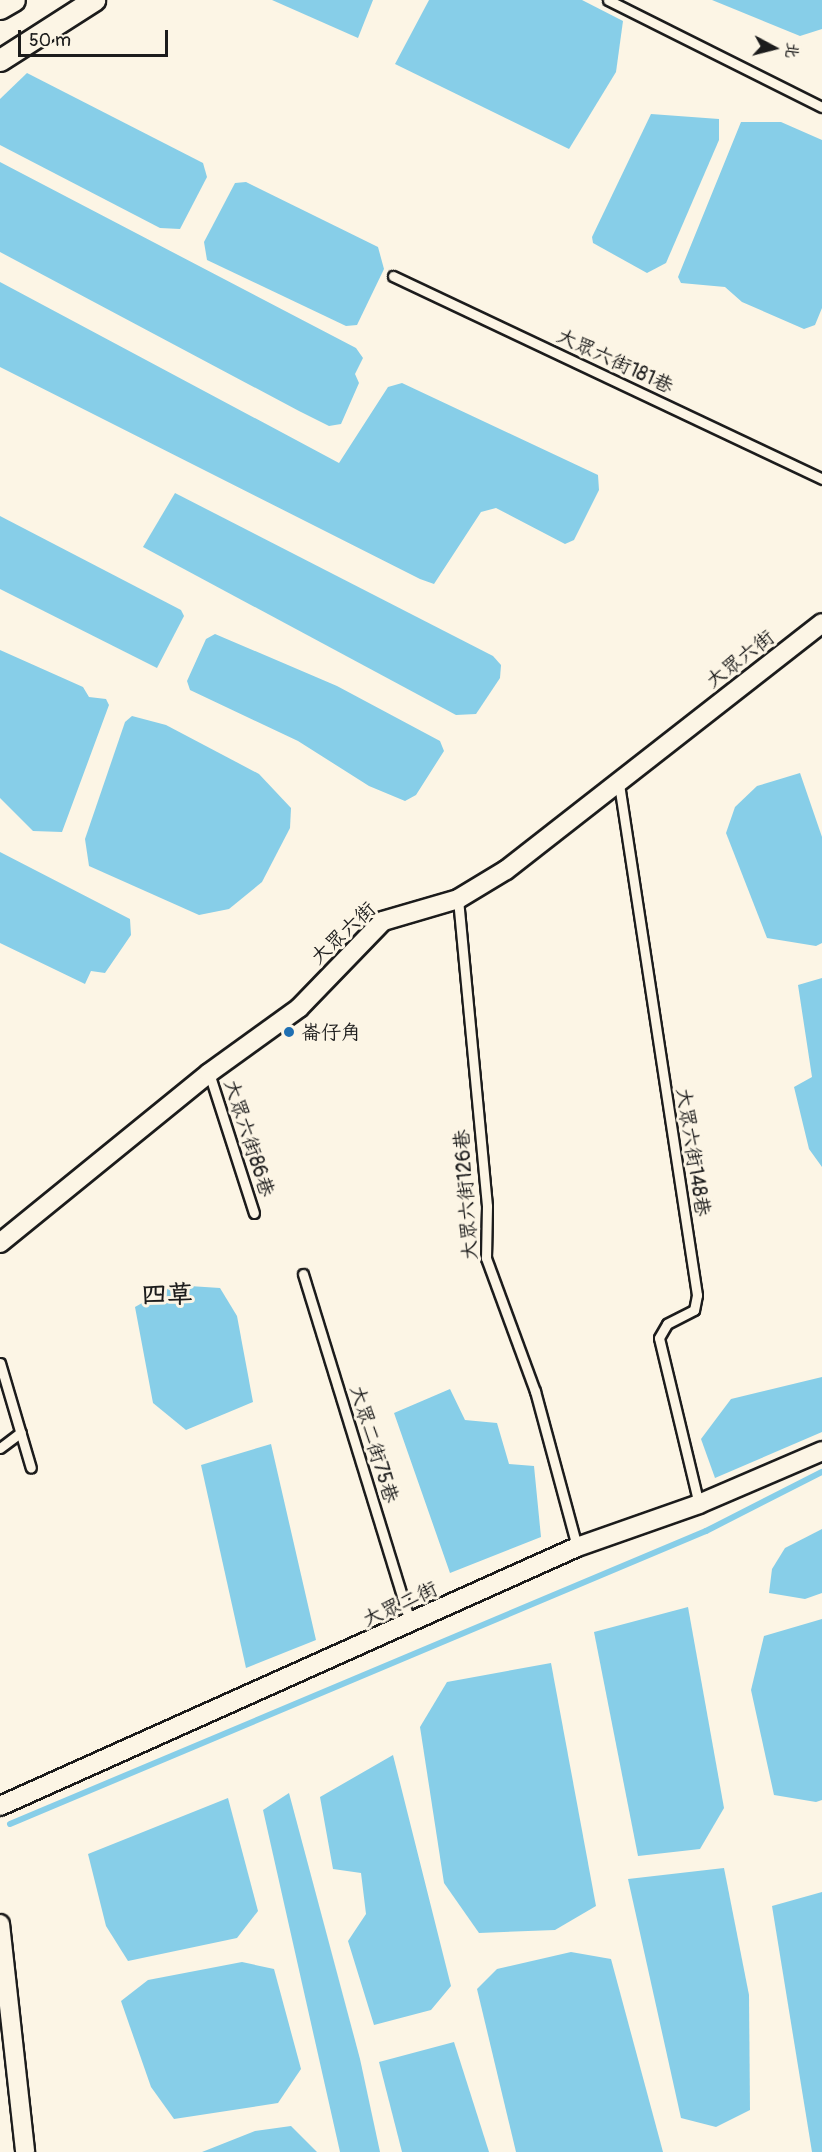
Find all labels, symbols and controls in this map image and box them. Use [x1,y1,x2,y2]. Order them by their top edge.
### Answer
scale bar [21,18,171,56]
north arrow [744,18,804,78]
text: 50 m [29,29,71,52]
text: 北 [781,41,803,59]
street label: 大眾六街181巷 [553,324,677,398]
street label: 大眾六街 [701,625,779,693]
street label: 大眾六街 [306,897,380,969]
place label: 崙仔角 [301,1020,361,1044]
marker: 崙仔角 [282,1025,296,1039]
street label: 大眾六街86巷 [219,1076,279,1200]
street label: 大眾六街148巷 [671,1086,715,1218]
street label: 大眾六街126巷 [449,1129,483,1261]
district label: 四草 [141,1280,193,1312]
street label: 大眾二街75巷 [345,1382,403,1506]
street label: 大眾二街 [359,1576,441,1632]

